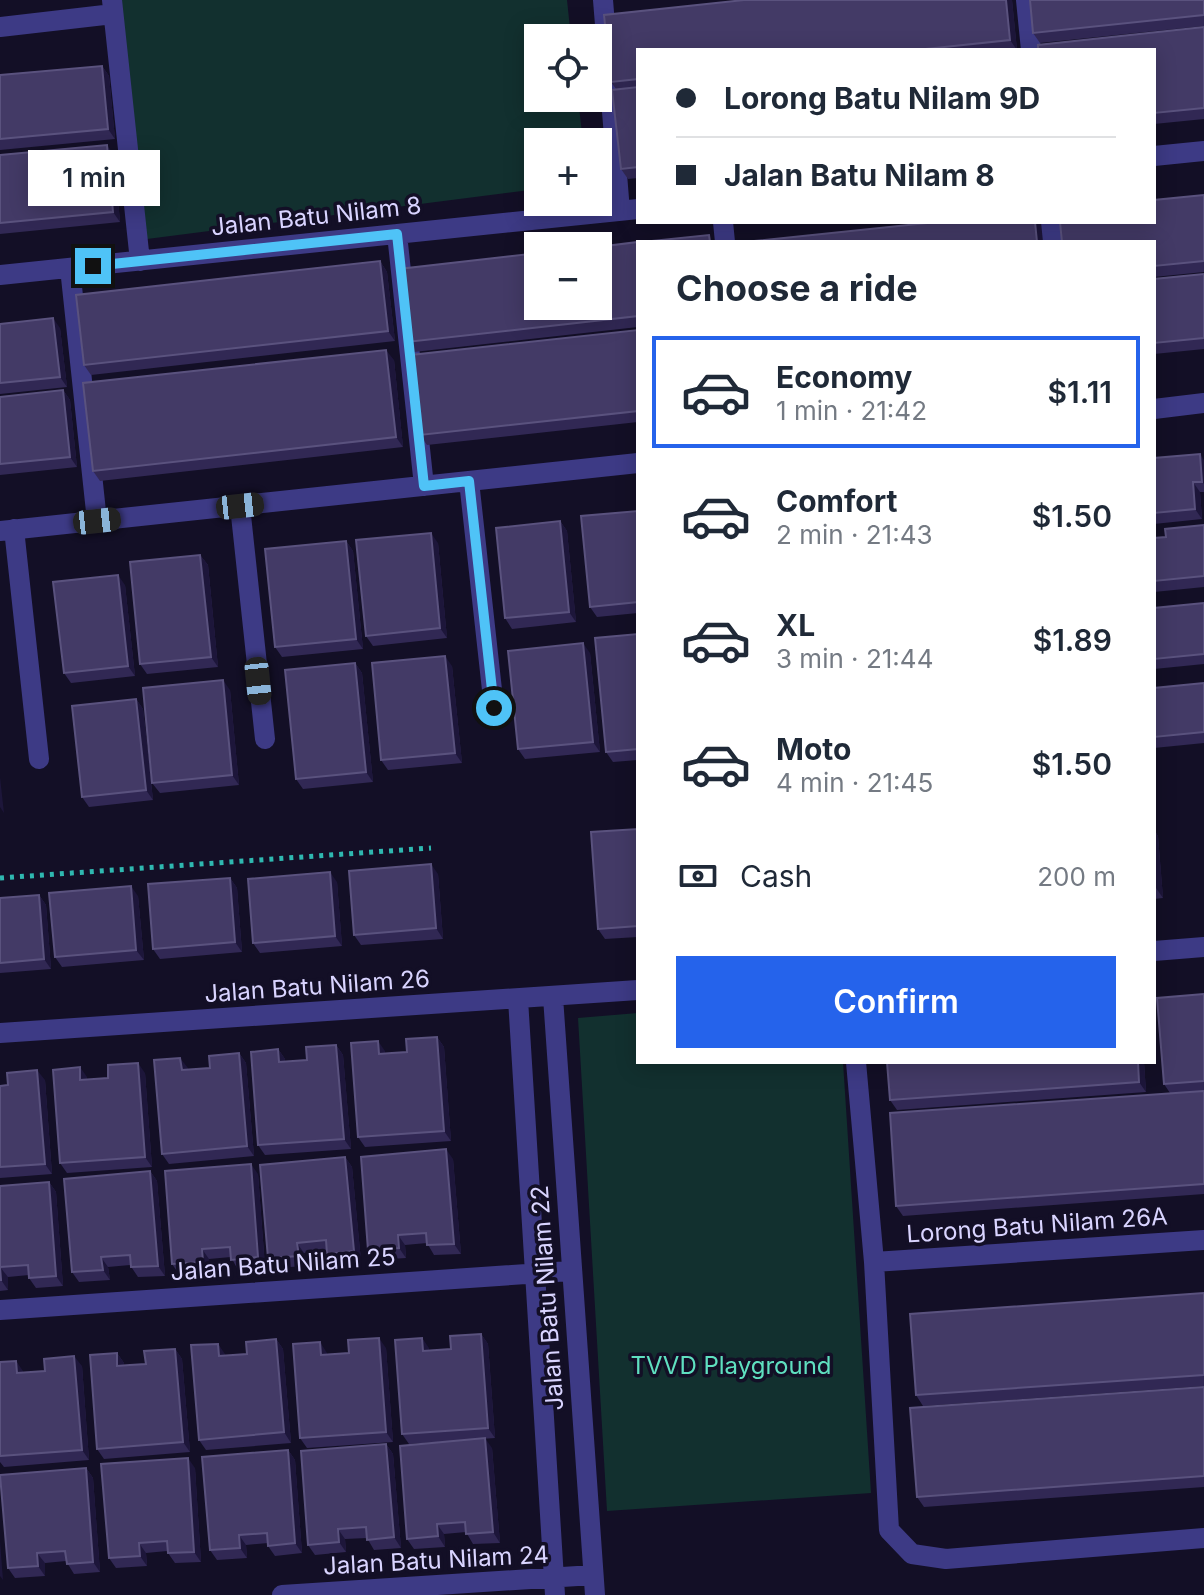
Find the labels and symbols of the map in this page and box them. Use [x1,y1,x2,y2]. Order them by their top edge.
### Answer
callout: 1 min [27,150,159,206]
street label: Jalan Batu Nilam 8 [209,191,423,241]
route end [75,248,111,284]
car [215,492,265,520]
car [72,507,122,535]
car [244,656,272,706]
route start [476,690,512,726]
street label: Jalan Batu Nilam 26 [203,964,431,1008]
street label: Jalan Batu Nilam 22 [525,1184,569,1412]
street label: Lorong Batu Nilam 26A [905,1201,1169,1249]
street label: Jalan Batu Nilam 25 [169,1242,397,1286]
park label: TVVD Playground [630,1351,832,1380]
street label: Jalan Batu Nilam 24 [322,1540,550,1580]

